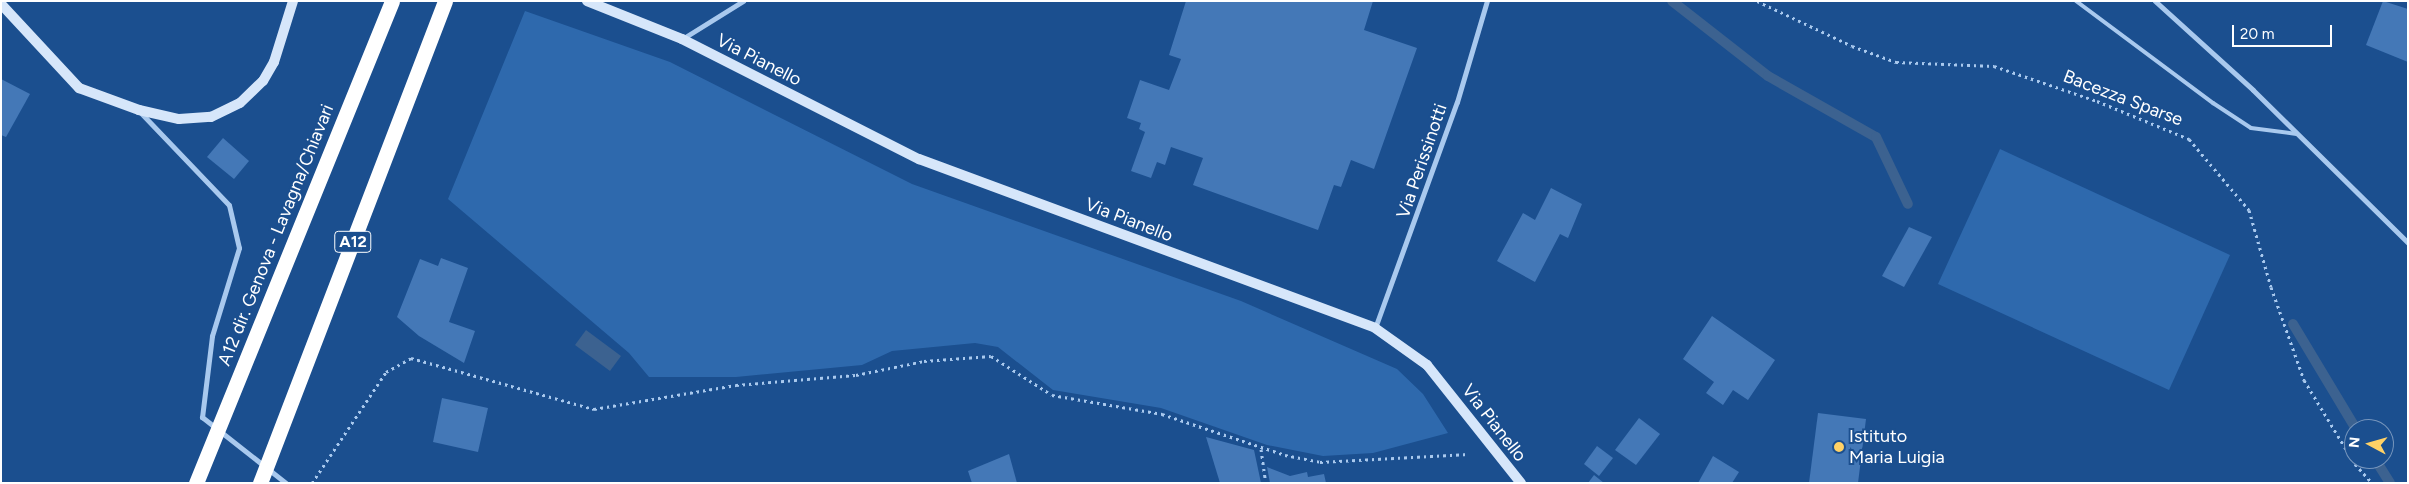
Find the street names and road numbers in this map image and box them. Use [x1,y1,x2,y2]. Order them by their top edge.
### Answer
street label: Via Pianello [713,29,805,91]
street label: Bacezza Sparse [2060,65,2186,131]
street label: A12 dir. Genova - Lavagna/Chiavari [214,101,338,369]
street label: Via Perissinotti [1392,101,1452,221]
street label: Via Pianello [1082,193,1176,247]
road number: A12 [334,228,372,256]
street label: Via Pianello [1457,380,1531,466]

